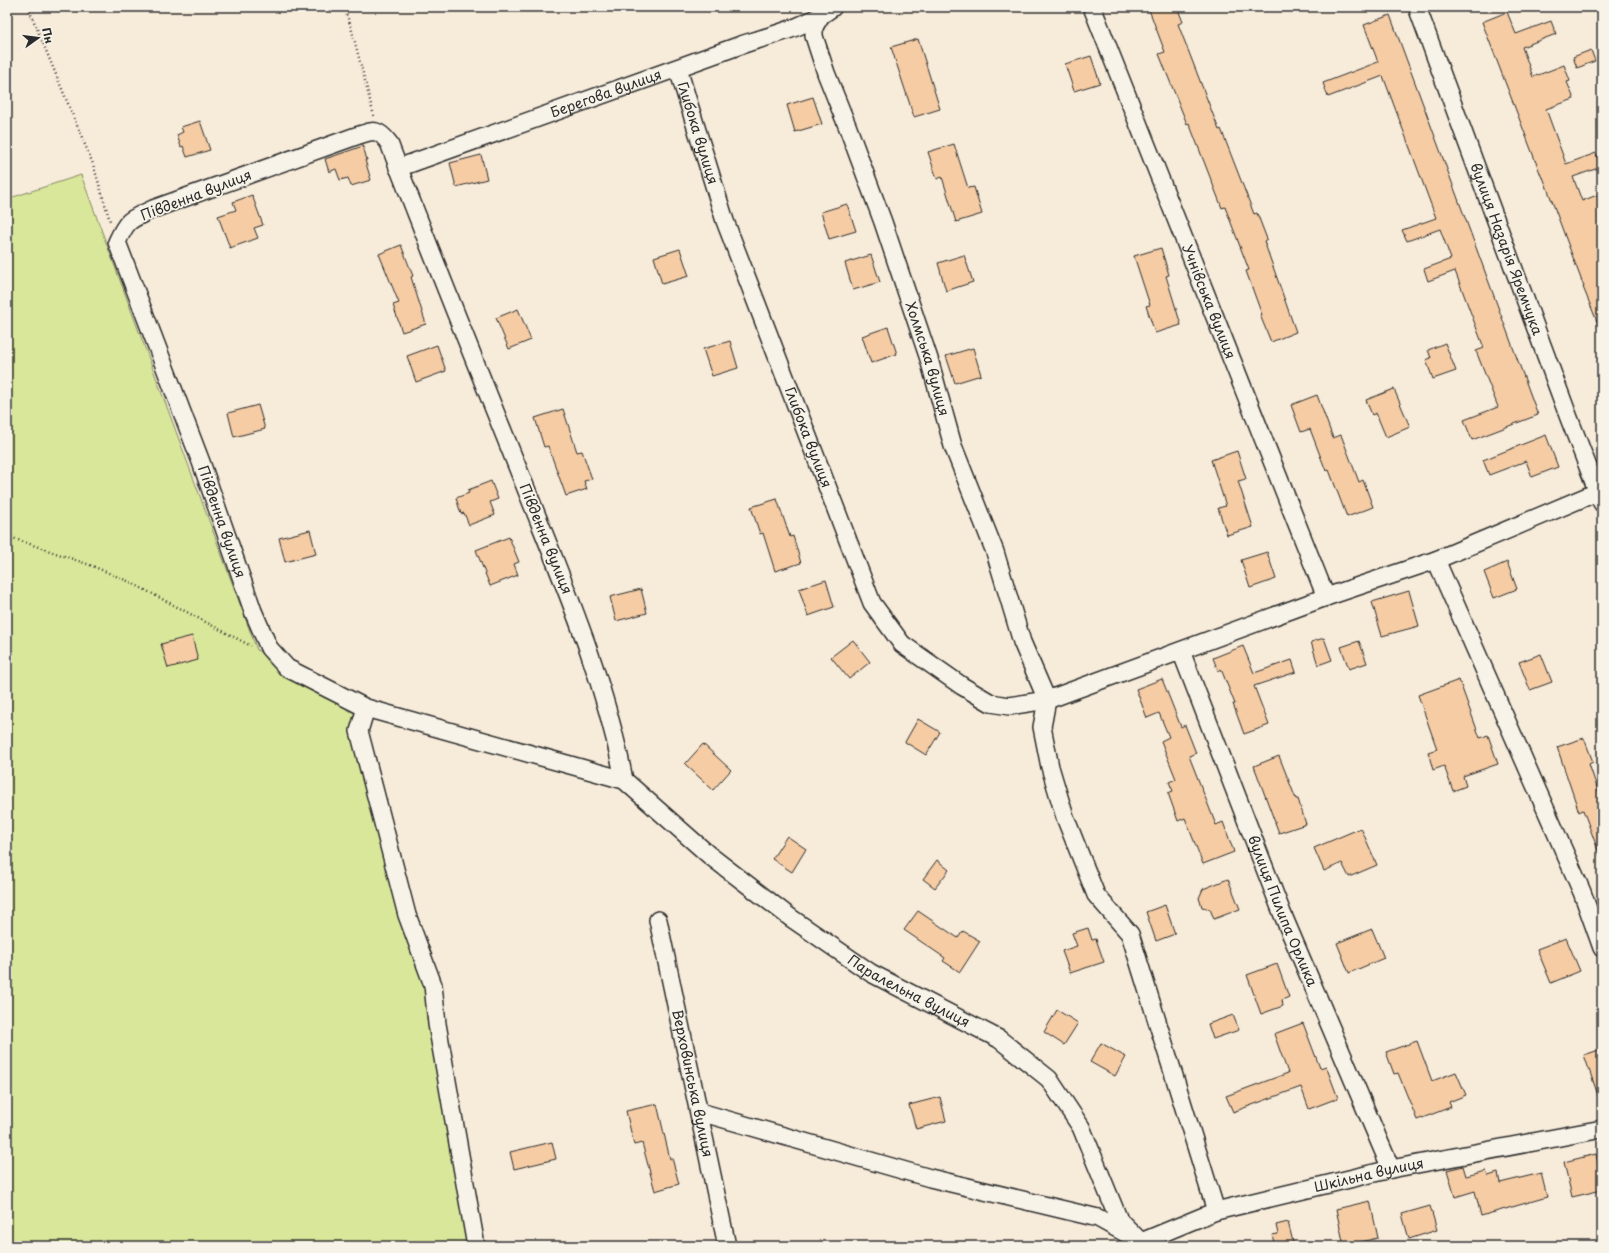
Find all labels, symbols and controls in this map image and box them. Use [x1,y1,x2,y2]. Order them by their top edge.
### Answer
north arrow [18,18,58,58]
text: Пн [38,26,58,45]
street label: Берегова вулиця [547,63,664,123]
street label: Глибока вулиця [673,79,724,187]
street label: вулиця Назарія Яремчука [1465,160,1549,338]
street label: Південна вулиця [137,164,254,225]
street label: Учнівська вулиця [1177,241,1242,362]
street label: Холмська вулиця [900,299,955,418]
street label: Глибока вулиця [780,384,838,491]
street label: Південна вулиця [193,462,252,580]
street label: Південна вулиця [515,480,578,597]
street label: вулиця Пилипа Орлика [1243,832,1323,990]
street label: Паралельна вулиця [844,949,974,1032]
street label: Верховинська вулиця [667,1007,719,1159]
street label: Шкільна вулиця [1312,1152,1425,1197]

